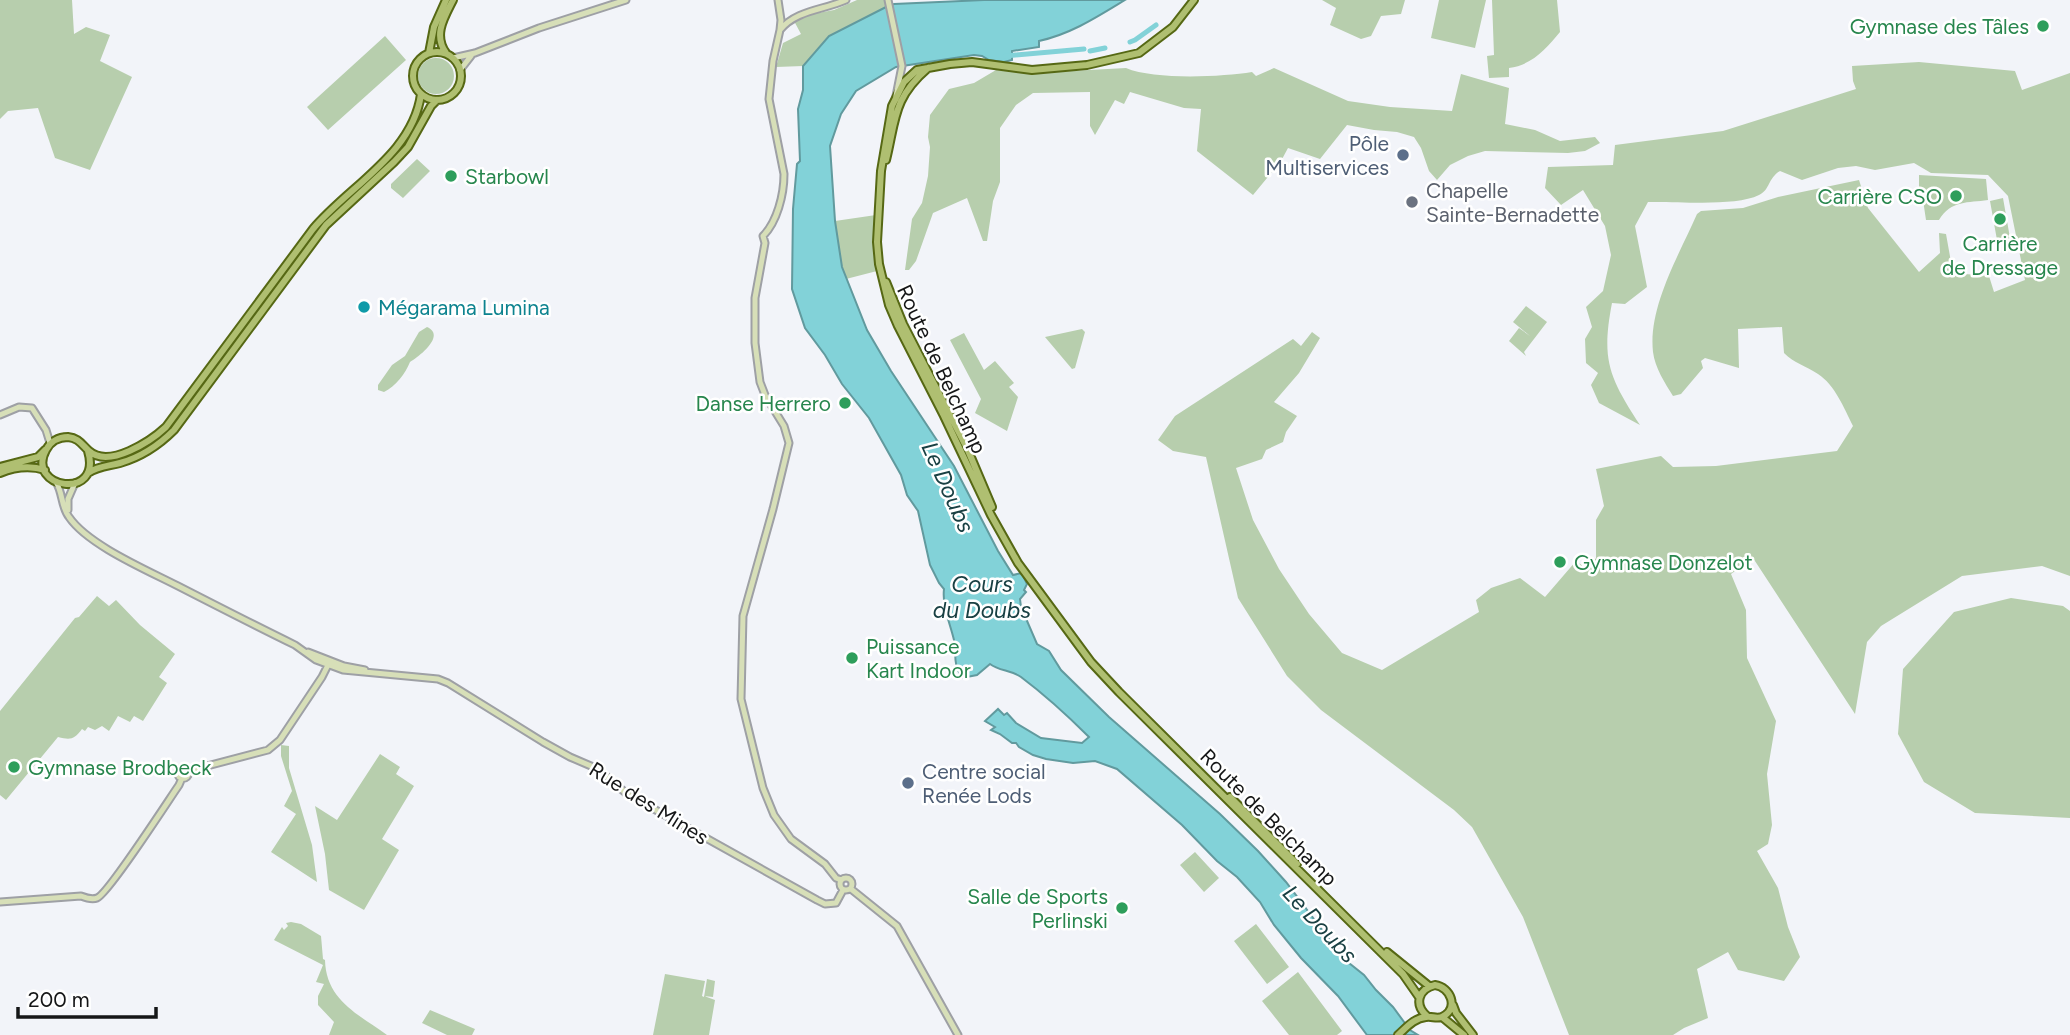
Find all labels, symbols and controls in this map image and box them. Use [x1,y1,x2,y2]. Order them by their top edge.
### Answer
place label: Gymnase des Tâles [1850,14,2029,39]
marker: Gymnase des Tâles [2035,18,2051,34]
place label: Pôle Multiservices [1265,131,1389,180]
marker: Pôle Multiservices [1395,147,1411,163]
place label: Starbowl [465,164,549,189]
marker: Starbowl [443,168,459,184]
place label: Chapelle Sainte-Bernadette [1426,178,1599,227]
place label: Carrière CSO [1818,184,1942,209]
marker: Carrière CSO [1948,188,1964,204]
marker: Chapelle Sainte-Bernadette [1404,194,1420,210]
marker: Carrière de Dressage [1992,211,2008,227]
place label: Carrière de Dressage [1942,231,2058,280]
street label: Route de Belchamp [892,281,992,457]
place label: Mégarama Lumina [378,295,550,320]
marker: Mégarama Lumina [356,299,372,315]
place label: Danse Herrero [696,391,831,416]
marker: Danse Herrero [837,395,853,411]
water label: Le Doubs [916,437,981,537]
place label: Gymnase Donzelot [1574,550,1753,575]
marker: Gymnase Donzelot [1552,554,1568,570]
water label: Cours du Doubs [933,570,1031,624]
place label: Puissance Kart Indoor [866,634,971,683]
marker: Puissance Kart Indoor [844,650,860,666]
street label: Route de Belchamp [1195,743,1343,891]
place label: Gymnase Brodbeck [28,755,212,780]
street label: Rue des Mines [585,756,713,850]
marker: Gymnase Brodbeck [6,759,22,775]
place label: Centre social Renée Lods [922,759,1046,808]
marker: Centre social Renée Lods [900,775,916,791]
water label: Le Doubs [1277,879,1363,969]
place label: Salle de Sports Perlinski [967,884,1108,933]
marker: Salle de Sports Perlinski [1114,900,1130,916]
scale bar [18,976,156,1020]
text: 200 m [28,987,90,1012]

